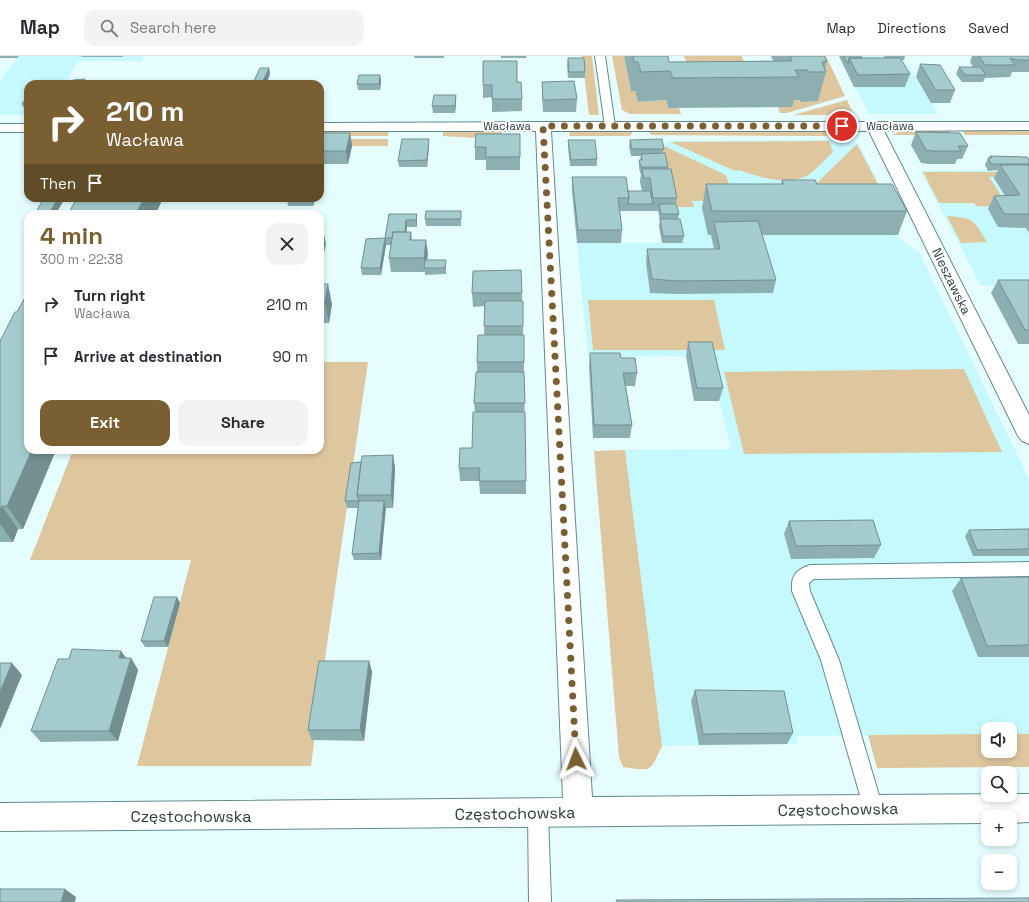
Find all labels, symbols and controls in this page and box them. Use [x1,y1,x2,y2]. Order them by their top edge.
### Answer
search box [84,10,364,46]
text: Map [20,15,60,40]
icon: search [98,17,120,39]
text: Search here [130,18,216,37]
text: Map [826,19,856,37]
text: Directions [878,19,946,37]
text: Saved [968,19,1009,37]
text: 210 m [106,93,184,129]
icon: right [40,96,92,148]
pin [825,109,859,143]
icon: arrive [831,115,853,137]
street label: Wacława [483,119,531,133]
street label: Wacława [866,119,914,133]
text: Wacława [106,128,184,151]
icon: arrive [84,172,106,194]
text: Then [40,174,76,193]
text: 4 min [40,220,103,251]
button: close [266,223,308,265]
street label: Nieszawska [928,245,975,318]
text: 300 m · 22:38 [40,251,123,268]
text: Turn right [74,286,145,305]
icon: right [40,293,62,315]
text: 210 m [266,295,308,314]
text: Wacława [74,305,130,322]
icon: arrive [40,345,62,367]
text: Arrive at destination [74,347,222,366]
text: 90 m [272,347,308,366]
button: Exit [40,400,170,446]
button: Share [178,400,308,446]
map controls [981,722,1017,890]
button: sound [981,722,1017,758]
position arrow [555,738,597,780]
button: search [981,766,1017,802]
street label: Częstochowska [777,798,899,821]
street label: Częstochowska [454,802,576,825]
street label: Częstochowska [131,806,251,827]
button: + [981,810,1017,846]
button: − [981,854,1017,890]

